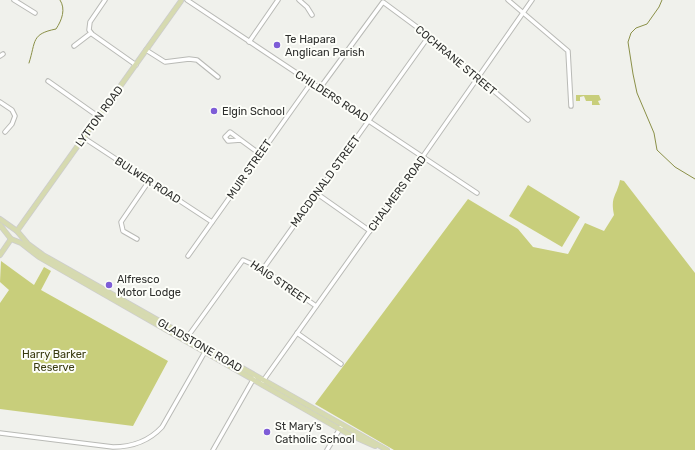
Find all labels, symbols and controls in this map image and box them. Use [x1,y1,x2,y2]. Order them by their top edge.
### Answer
street label: COCHRANE STREET [413,23,499,98]
place label: Te Hapara Anglican Parish [285,33,365,59]
marker: Te Hapara Anglican Parish [272,40,282,50]
street label: CHILDERS ROAD [293,68,371,125]
street label: LYTTON ROAD [73,83,126,149]
place label: Elgin School [222,105,285,118]
marker: Elgin School [209,106,219,116]
street label: MACDONALD STREET [288,133,363,230]
street label: MUIR STREET [224,137,275,201]
street label: CHALMERS ROAD [366,153,429,234]
street label: BULWER ROAD [112,154,183,206]
street label: HAIG STREET [248,258,312,307]
place label: Alfresco Motor Lodge [117,273,181,299]
marker: Alfresco Motor Lodge [104,280,114,290]
street label: GLADSTONE ROAD [155,316,244,375]
park label: Harry Barker Reserve [22,348,87,374]
place label: St Mary's Catholic School [275,420,355,446]
marker: St Mary's Catholic School [262,427,272,437]

